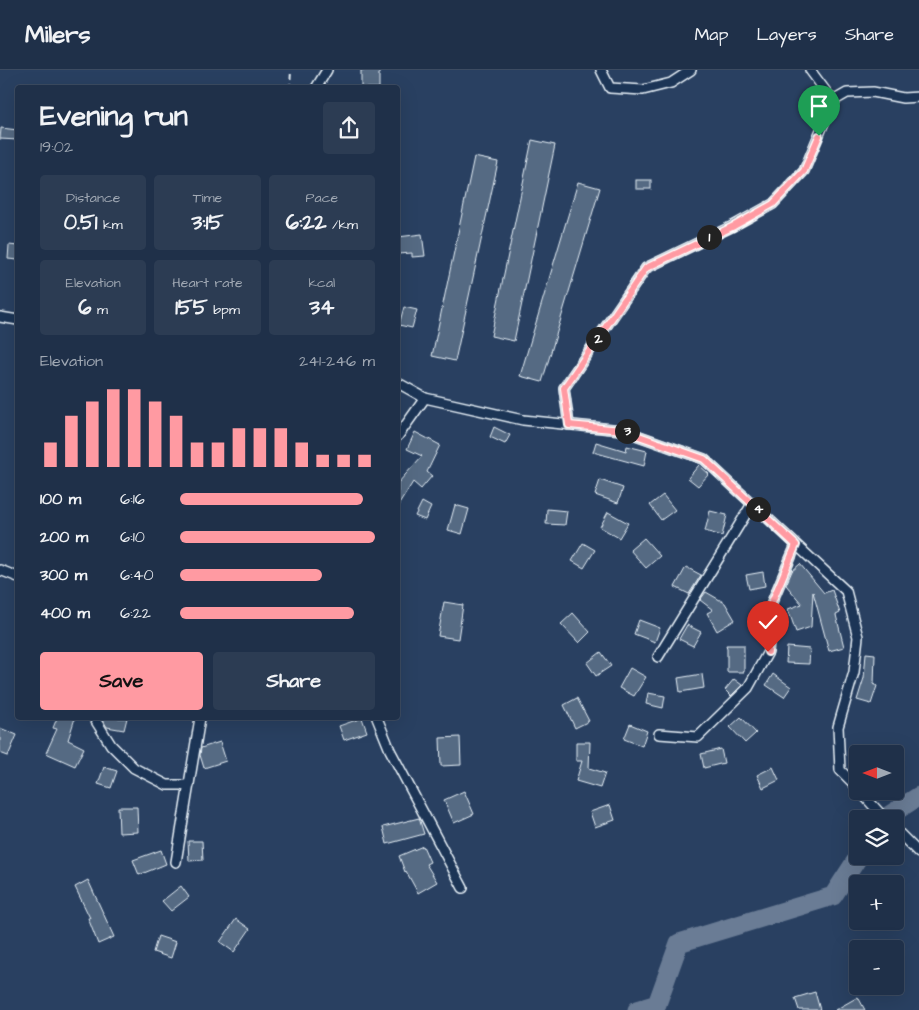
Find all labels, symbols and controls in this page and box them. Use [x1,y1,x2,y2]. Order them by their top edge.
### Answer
text: Milers [25,18,91,52]
text: Map [694,22,728,47]
text: Layers [756,22,817,47]
text: Share [845,22,894,47]
pin [798,85,840,136]
icon: arrive [805,92,833,120]
text: Evening run [40,97,188,136]
button: share [323,102,375,154]
text: 19:02 [40,136,73,158]
text: Distance [66,188,120,208]
text: Time [193,188,222,208]
text: Pace [306,188,338,208]
text: 0.51 [64,208,97,237]
text: 3:15 [192,208,223,237]
text: 6:22 [286,208,326,237]
text: km [97,215,123,235]
text: /km [326,215,358,235]
pin: 1 [696,224,722,250]
text: 1 [709,227,710,247]
text: Elevation [66,273,121,293]
text: Heart rate [172,273,243,293]
text: kcal [308,273,335,293]
text: 6 [78,293,91,322]
text: 155 [175,293,208,322]
text: 34 [309,293,334,322]
text: m [91,300,108,320]
text: bpm [208,300,240,320]
pin: 2 [586,326,610,352]
text: 2 [594,329,603,349]
text: Elevation [40,350,103,372]
text: 241–246 m [299,350,375,372]
pin: 3 [614,418,640,444]
text: 3 [624,421,631,441]
text: 100 m [40,488,81,510]
text: 6:16 [120,488,145,510]
pin: 4 [746,496,770,522]
text: 4 [754,499,763,519]
text: 200 m [40,526,88,548]
text: 6:10 [120,526,145,548]
text: 300 m [40,564,87,586]
text: 6:40 [120,564,154,586]
pin [747,601,789,652]
text: 400 m [40,602,90,624]
text: 6:22 [120,602,151,624]
icon: check [754,608,782,636]
button: Save [40,652,203,710]
button: Share [213,652,375,710]
north arrow [849,745,904,800]
map controls [849,745,904,995]
button: layers [849,810,904,865]
button: + [849,875,904,930]
button: − [849,940,904,995]

